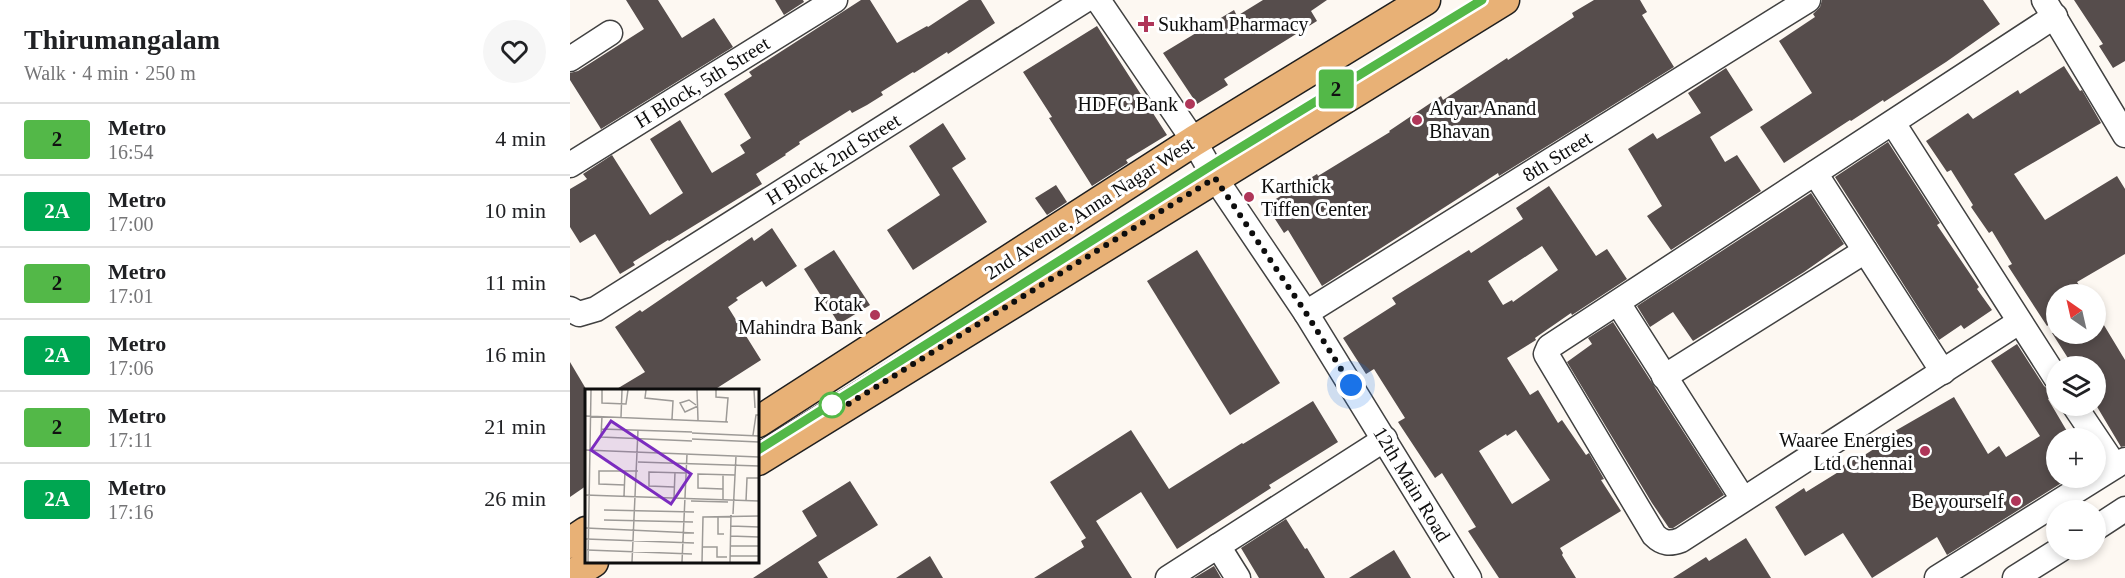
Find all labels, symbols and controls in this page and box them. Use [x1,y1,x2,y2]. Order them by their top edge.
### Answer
place label: Sukham Pharmacy [1158,13,1309,36]
marker: Sukham Pharmacy [1139,17,1153,31]
button: heart [483,20,546,83]
text: Thirumangalam [24,24,220,55]
street label: H Block, 5th Street [631,32,774,132]
text: Walk · 4 min · 250 m [24,62,196,84]
line badge: 2 [1316,70,1356,109]
text: 2 [1331,77,1341,101]
place label: HDFC Bank [1077,93,1178,115]
marker: HDFC Bank [1183,97,1197,111]
place label: Adyar Anand Bhavan [1429,97,1536,142]
street label: H Block 2nd Street [762,109,904,209]
marker: Adyar Anand Bhavan [1410,113,1424,127]
text: Metro [108,115,166,140]
text: 4 min [495,126,546,151]
street label: 8th Street [1518,126,1596,186]
text: 2 [52,127,62,151]
street label: 2nd Avenue, Anna Nagar West [980,132,1199,285]
text: 16:54 [108,141,154,163]
place label: Karthick Tiffen Center [1261,175,1369,220]
text: Metro [108,187,166,212]
marker: Karthick Tiffen Center [1242,190,1256,204]
text: 10 min [484,198,546,223]
text: 2A [44,199,70,223]
text: 17:00 [108,213,154,235]
text: Metro [108,259,166,284]
text: 11 min [485,270,546,295]
text: 2 [52,271,62,295]
north arrow [2046,284,2106,344]
map controls [2046,284,2106,560]
text: 17:01 [108,285,154,307]
place label: Kotak Mahindra Bank [738,293,863,338]
marker: Kotak Mahindra Bank [868,308,882,322]
text: Metro [108,331,166,356]
text: 16 min [484,342,546,367]
text: 2A [44,343,70,367]
button: layers [2046,356,2106,416]
text: 17:06 [108,357,154,379]
your location [1336,370,1366,400]
inset map [585,389,759,563]
unlabelled marker [819,392,845,418]
text: Metro [108,403,166,428]
text: 21 min [484,414,546,439]
text: 2 [52,415,62,439]
street label: 12th Main Road [1369,423,1455,545]
button: + [2046,428,2106,488]
text: 17:11 [108,429,153,451]
place label: Waaree Energies Ltd Chennai [1779,429,1913,474]
marker: Waaree Energies Ltd Chennai [1918,444,1932,458]
text: Metro [108,475,166,500]
text: 26 min [484,486,546,511]
text: 2A [44,487,70,511]
place label: Be yourself [1911,490,2004,513]
marker: Be yourself [2009,494,2023,508]
button: − [2046,500,2106,560]
text: 17:16 [108,501,154,523]

